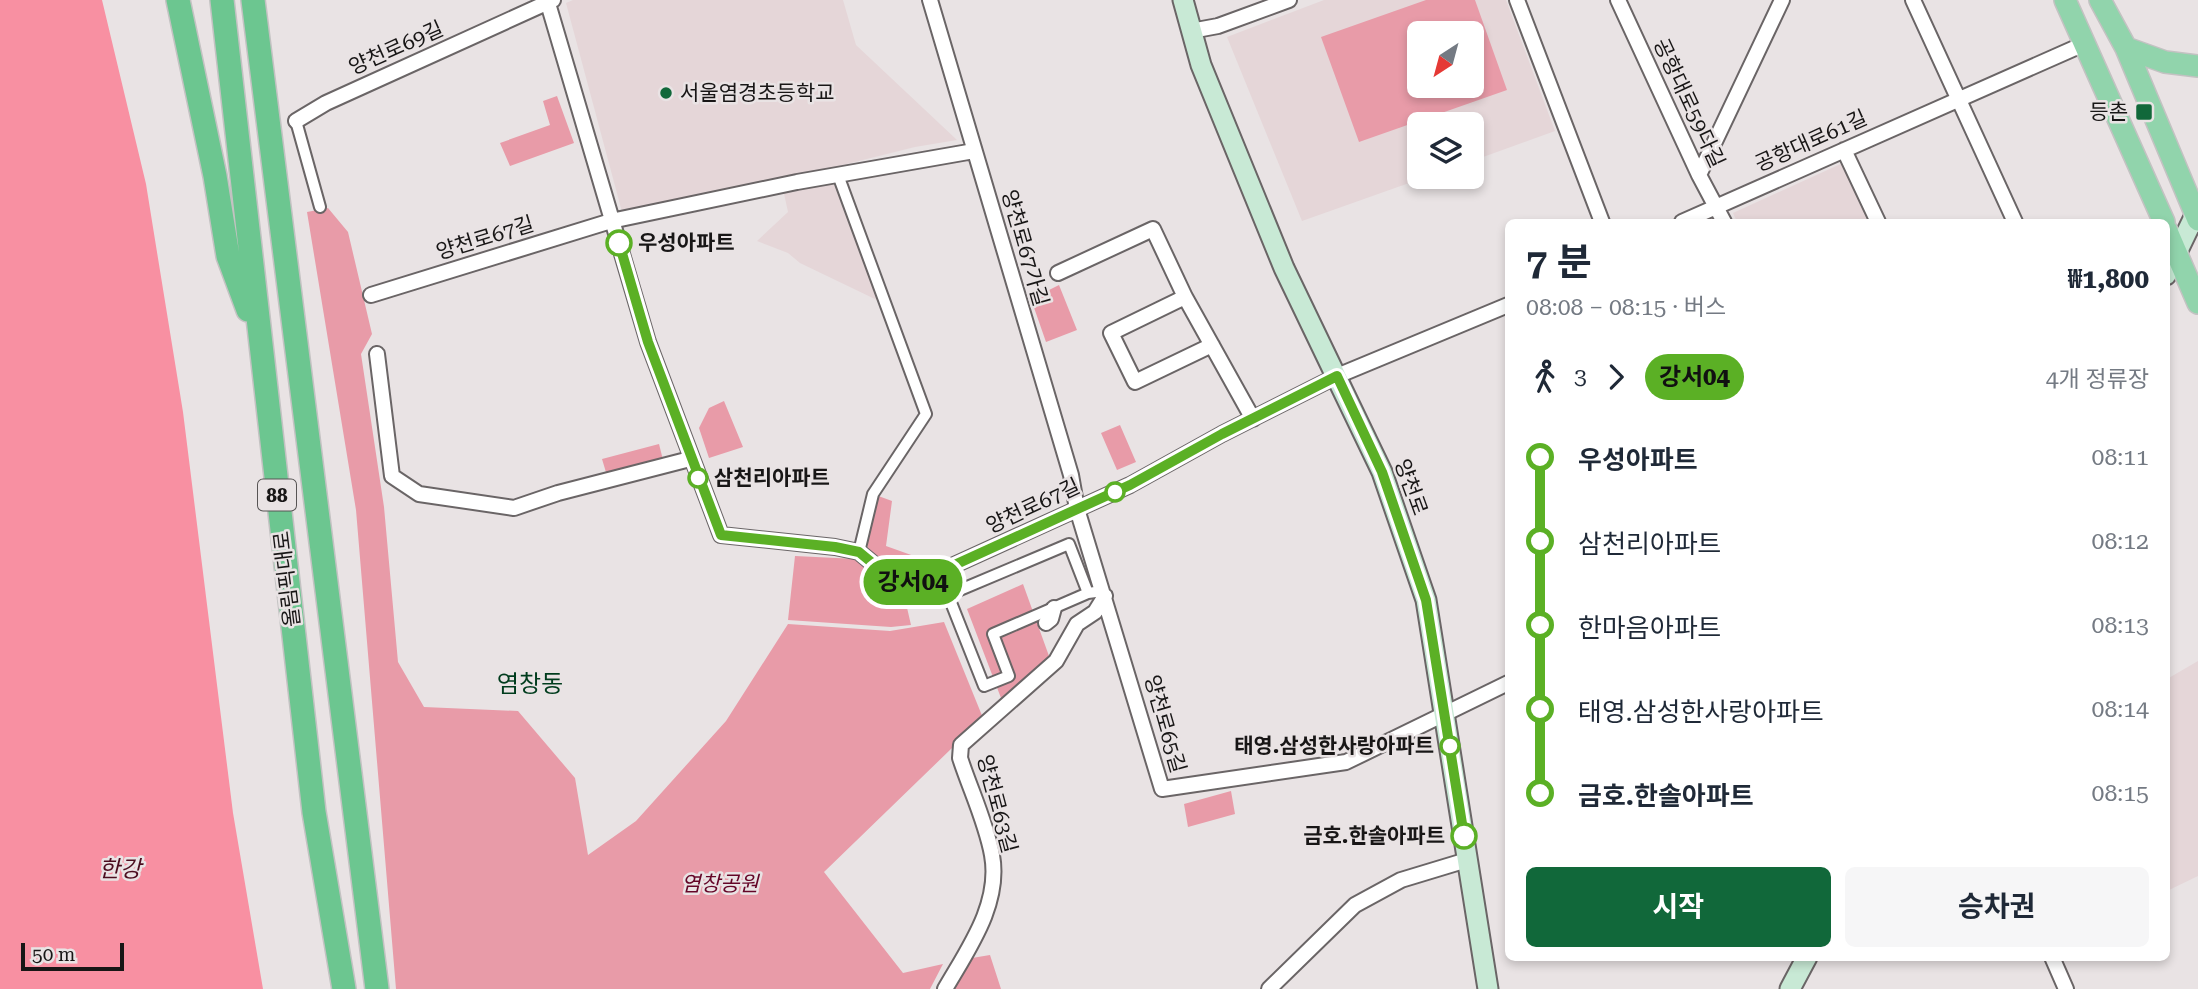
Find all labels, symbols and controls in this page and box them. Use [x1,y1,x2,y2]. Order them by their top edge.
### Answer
street label: 양천로69길 [345,17,447,79]
north arrow [1407,21,1484,98]
map controls [1407,21,1484,189]
street label: 공항대로59다길 [1649,35,1729,171]
place label: 서울염경초등학교 [680,81,835,105]
marker: 서울염경초등학교 [658,85,674,101]
place label: 등촌 [2089,100,2128,124]
marker: 등촌 [2134,102,2154,122]
street label: 공항대로61길 [1751,106,1871,176]
button: layers [1407,112,1484,189]
street label: 양천로67가길 [997,187,1053,309]
street label: 양천로67길 [433,212,537,264]
marker: 우성아파트 [606,230,632,256]
place label: 우성아파트 [638,231,735,255]
text: 7 분 [1526,240,1592,284]
text: ₩1,800 [2068,264,2149,294]
text: 08:08 – 08:15 · 버스 [1526,294,1726,321]
icon: walk [1526,358,1564,396]
icon: forward [1597,358,1635,396]
text: 3 [1574,363,1587,390]
text: 강서04 [1659,363,1730,391]
text: 4개 정류장 [2046,366,2149,393]
text: 08:11 [2092,444,2149,471]
text: 우성아파트 [1578,445,1698,475]
street label: 양천로 [1390,456,1432,518]
place label: 삼천리아파트 [714,466,830,490]
marker: 삼천리아파트 [688,468,708,488]
street label: 양천로67길 [982,474,1084,538]
road number: 88 [258,480,296,510]
unlabelled marker [1105,482,1125,502]
text: 08:12 [2092,528,2149,555]
text: 삼천리아파트 [1578,529,1722,559]
street label: 올림픽대로 [269,530,305,628]
line badge: 강서04 [864,559,962,605]
text: 강서04 [877,568,949,596]
text: 08:13 [2092,612,2149,639]
text: 한마음아파트 [1578,613,1722,643]
district label: 염창동 [497,670,563,698]
street label: 양천로65길 [1140,672,1190,776]
text: 08:14 [2092,696,2149,723]
text: 태영.삼성한사랑아파트 [1578,697,1824,727]
place label: 태영.삼성한사랑아파트 [1234,734,1434,758]
marker: 태영.삼성한사랑아파트 [1440,736,1460,756]
street label: 양천로63길 [972,752,1022,856]
text: 08:15 [2092,780,2149,807]
text: 금호.한솔아파트 [1578,781,1754,811]
marker: 금호.한솔아파트 [1451,823,1477,849]
place label: 금호.한솔아파트 [1303,824,1445,848]
water label: 한강 [99,856,144,883]
button: 시작 [1526,867,1831,947]
button: 승차권 [1845,867,2149,947]
park label: 염창공원 [681,872,760,896]
scale bar [21,940,124,972]
text: 50 m [32,943,75,966]

